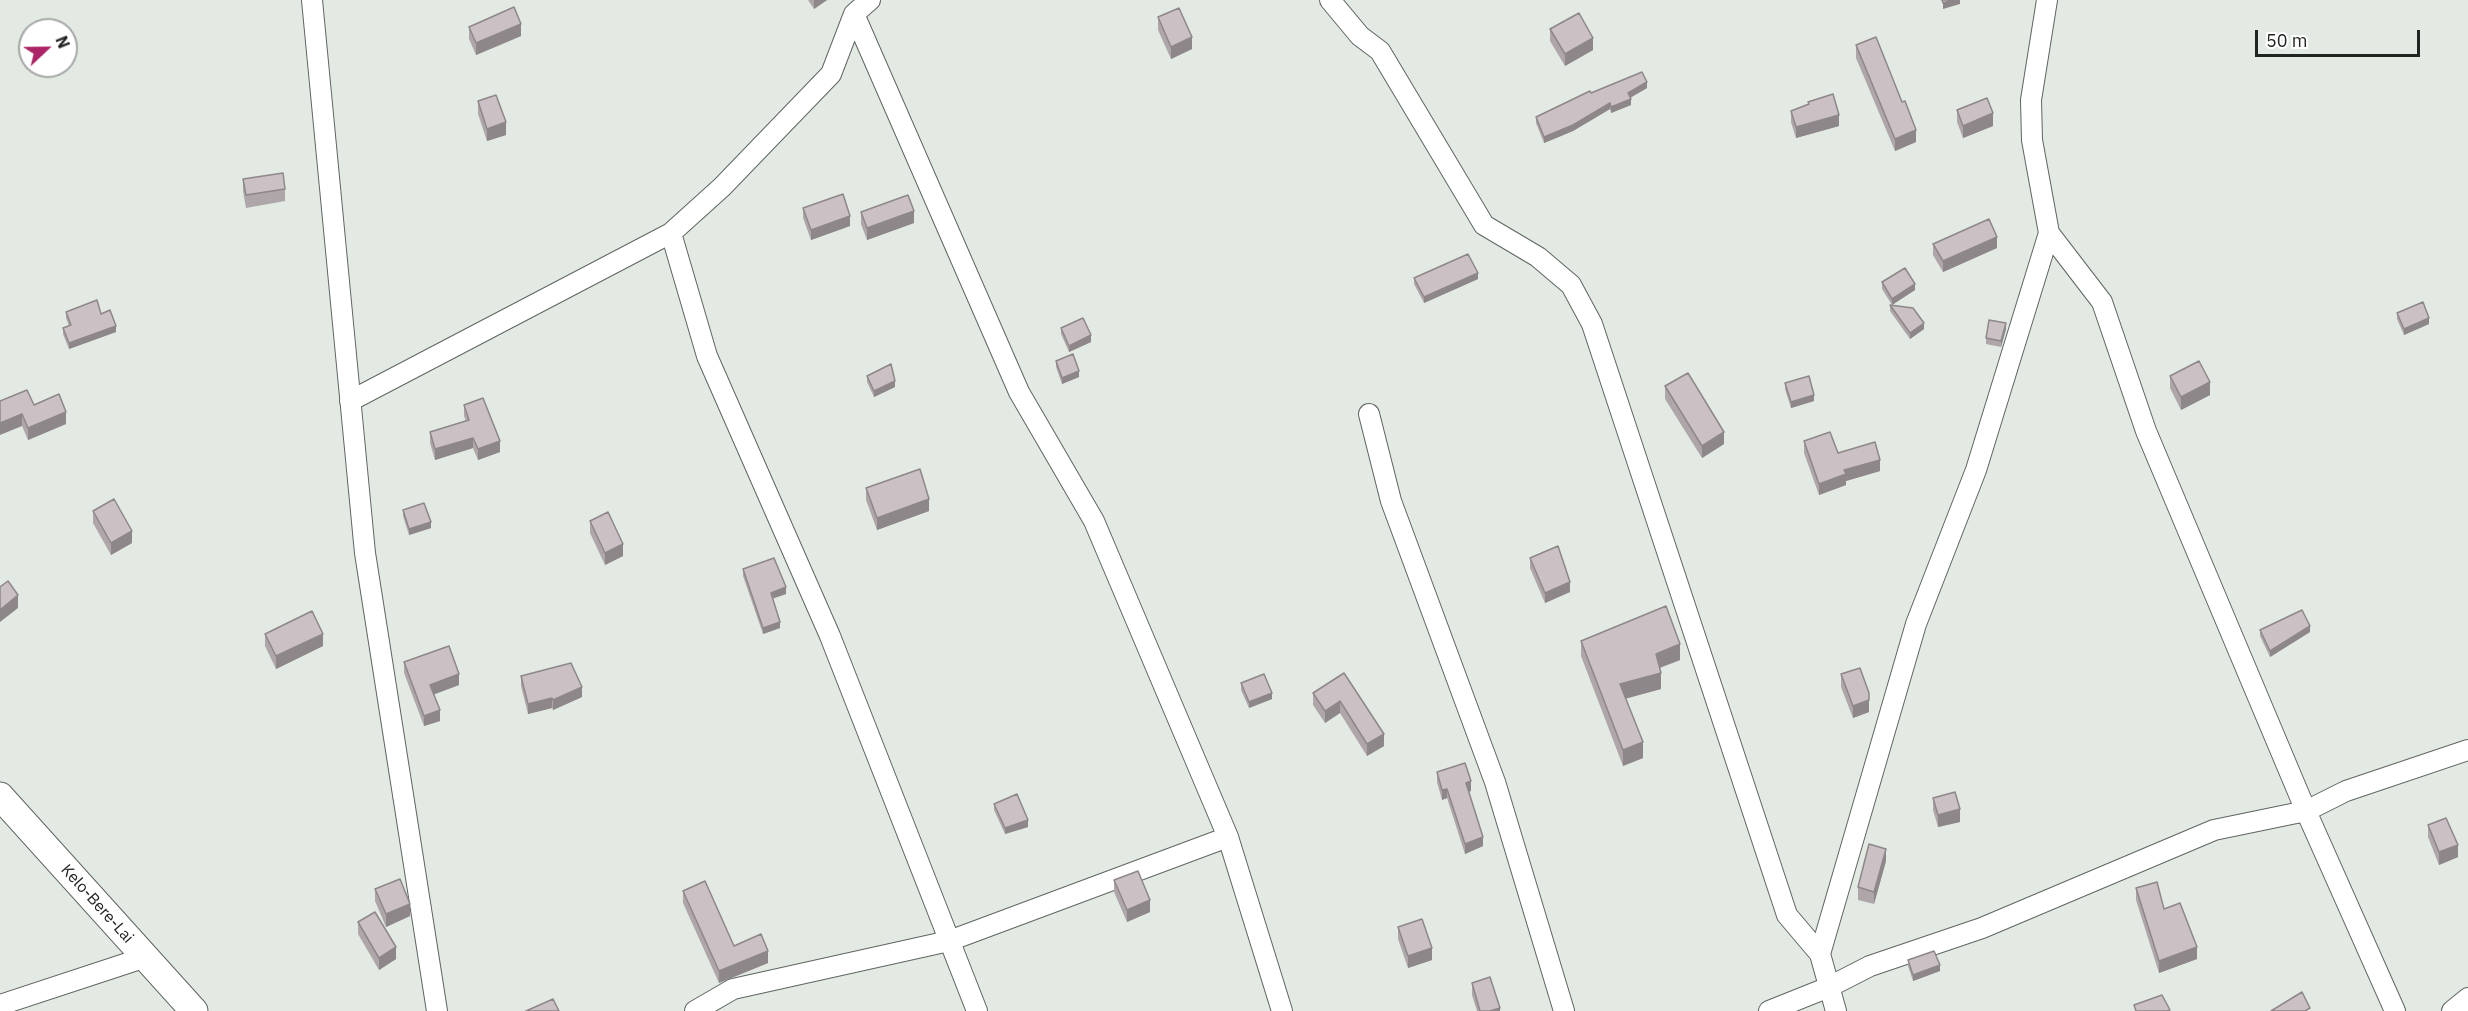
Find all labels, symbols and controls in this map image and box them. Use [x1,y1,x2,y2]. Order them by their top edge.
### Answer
north arrow [18,18,78,78]
scale bar [2258,18,2423,56]
text: 50 m [2266,29,2308,52]
text: N [51,33,74,51]
street label: Kelo-Bere-Lai [57,861,137,947]

